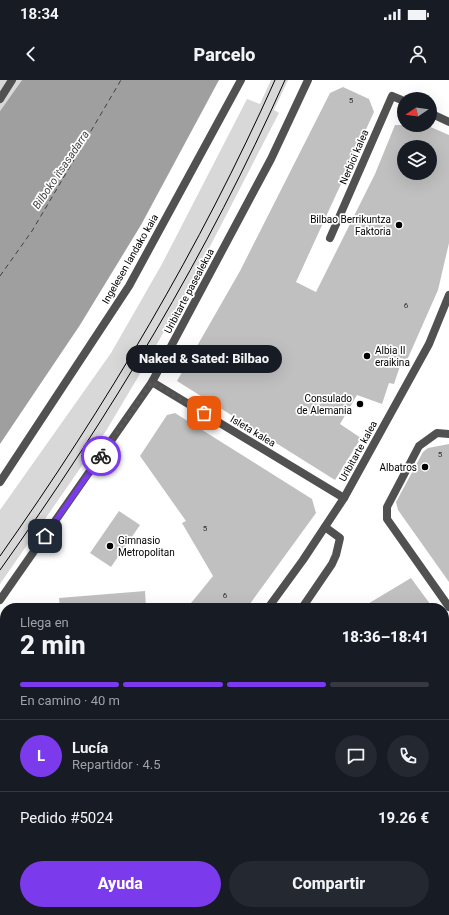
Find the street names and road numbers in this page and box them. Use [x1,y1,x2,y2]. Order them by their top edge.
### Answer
street label: Nerbioi kalea [338,128,370,186]
street label: Ingelesen landako kaia [100,212,160,306]
street label: Uribitarte pasealekua [162,247,216,335]
street label: Isleta kalea [229,413,277,449]
street label: Uribitarte kalea [337,419,379,483]

